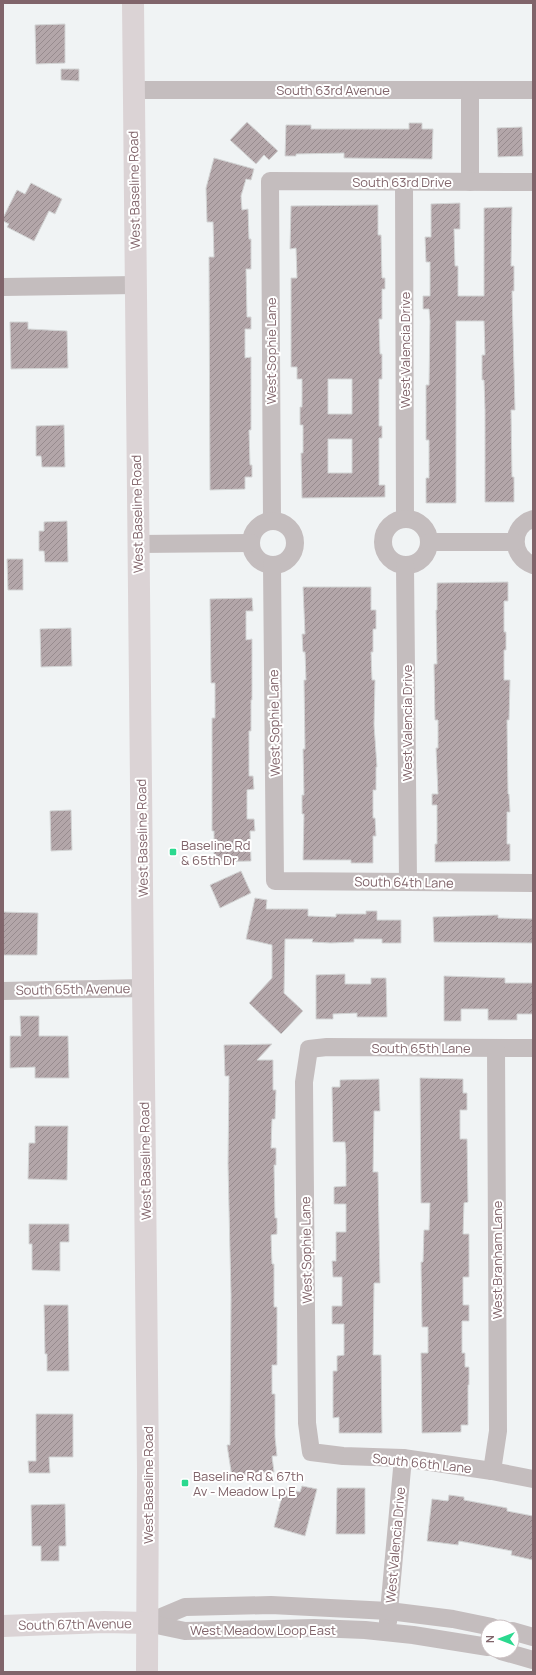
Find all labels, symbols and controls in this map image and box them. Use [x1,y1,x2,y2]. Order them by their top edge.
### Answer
street label: South 63rd Avenue [276,81,390,99]
street label: West Baseline Road [124,131,144,249]
street label: South 63rd Drive [352,173,452,191]
street label: West Valencia Drive [396,291,414,408]
street label: West Sophie Lane [262,297,280,405]
street label: West Baseline Road [127,455,147,573]
street label: West Valencia Drive [398,664,416,781]
street label: West Sophie Lane [264,669,284,777]
street label: West Baseline Road [132,779,152,897]
place label: Baseline Rd & 65th Dr [181,836,250,869]
marker: Baseline Rd & 65th Dr [168,847,178,857]
street label: South 64th Lane [354,872,454,892]
street label: South 65th Avenue [16,979,131,999]
street label: South 65th Lane [371,1039,471,1057]
street label: West Baseline Road [135,1102,155,1220]
street label: West Sophie Lane [296,1196,316,1304]
street label: West Branham Lane [488,1200,506,1319]
street label: West Baseline Road [139,1426,157,1544]
street label: South 66th Lane [371,1449,473,1477]
place label: Baseline Rd & 67th Av - Meadow Lp E [193,1467,304,1500]
marker: Baseline Rd & 67th Av - Meadow Lp E [180,1478,190,1488]
street label: West Valencia Drive [381,1486,409,1604]
street label: South 67th Avenue [18,1614,132,1634]
north arrow [480,1619,520,1659]
street label: West Meadow Loop East [190,1621,336,1639]
text: N [482,1635,497,1643]

